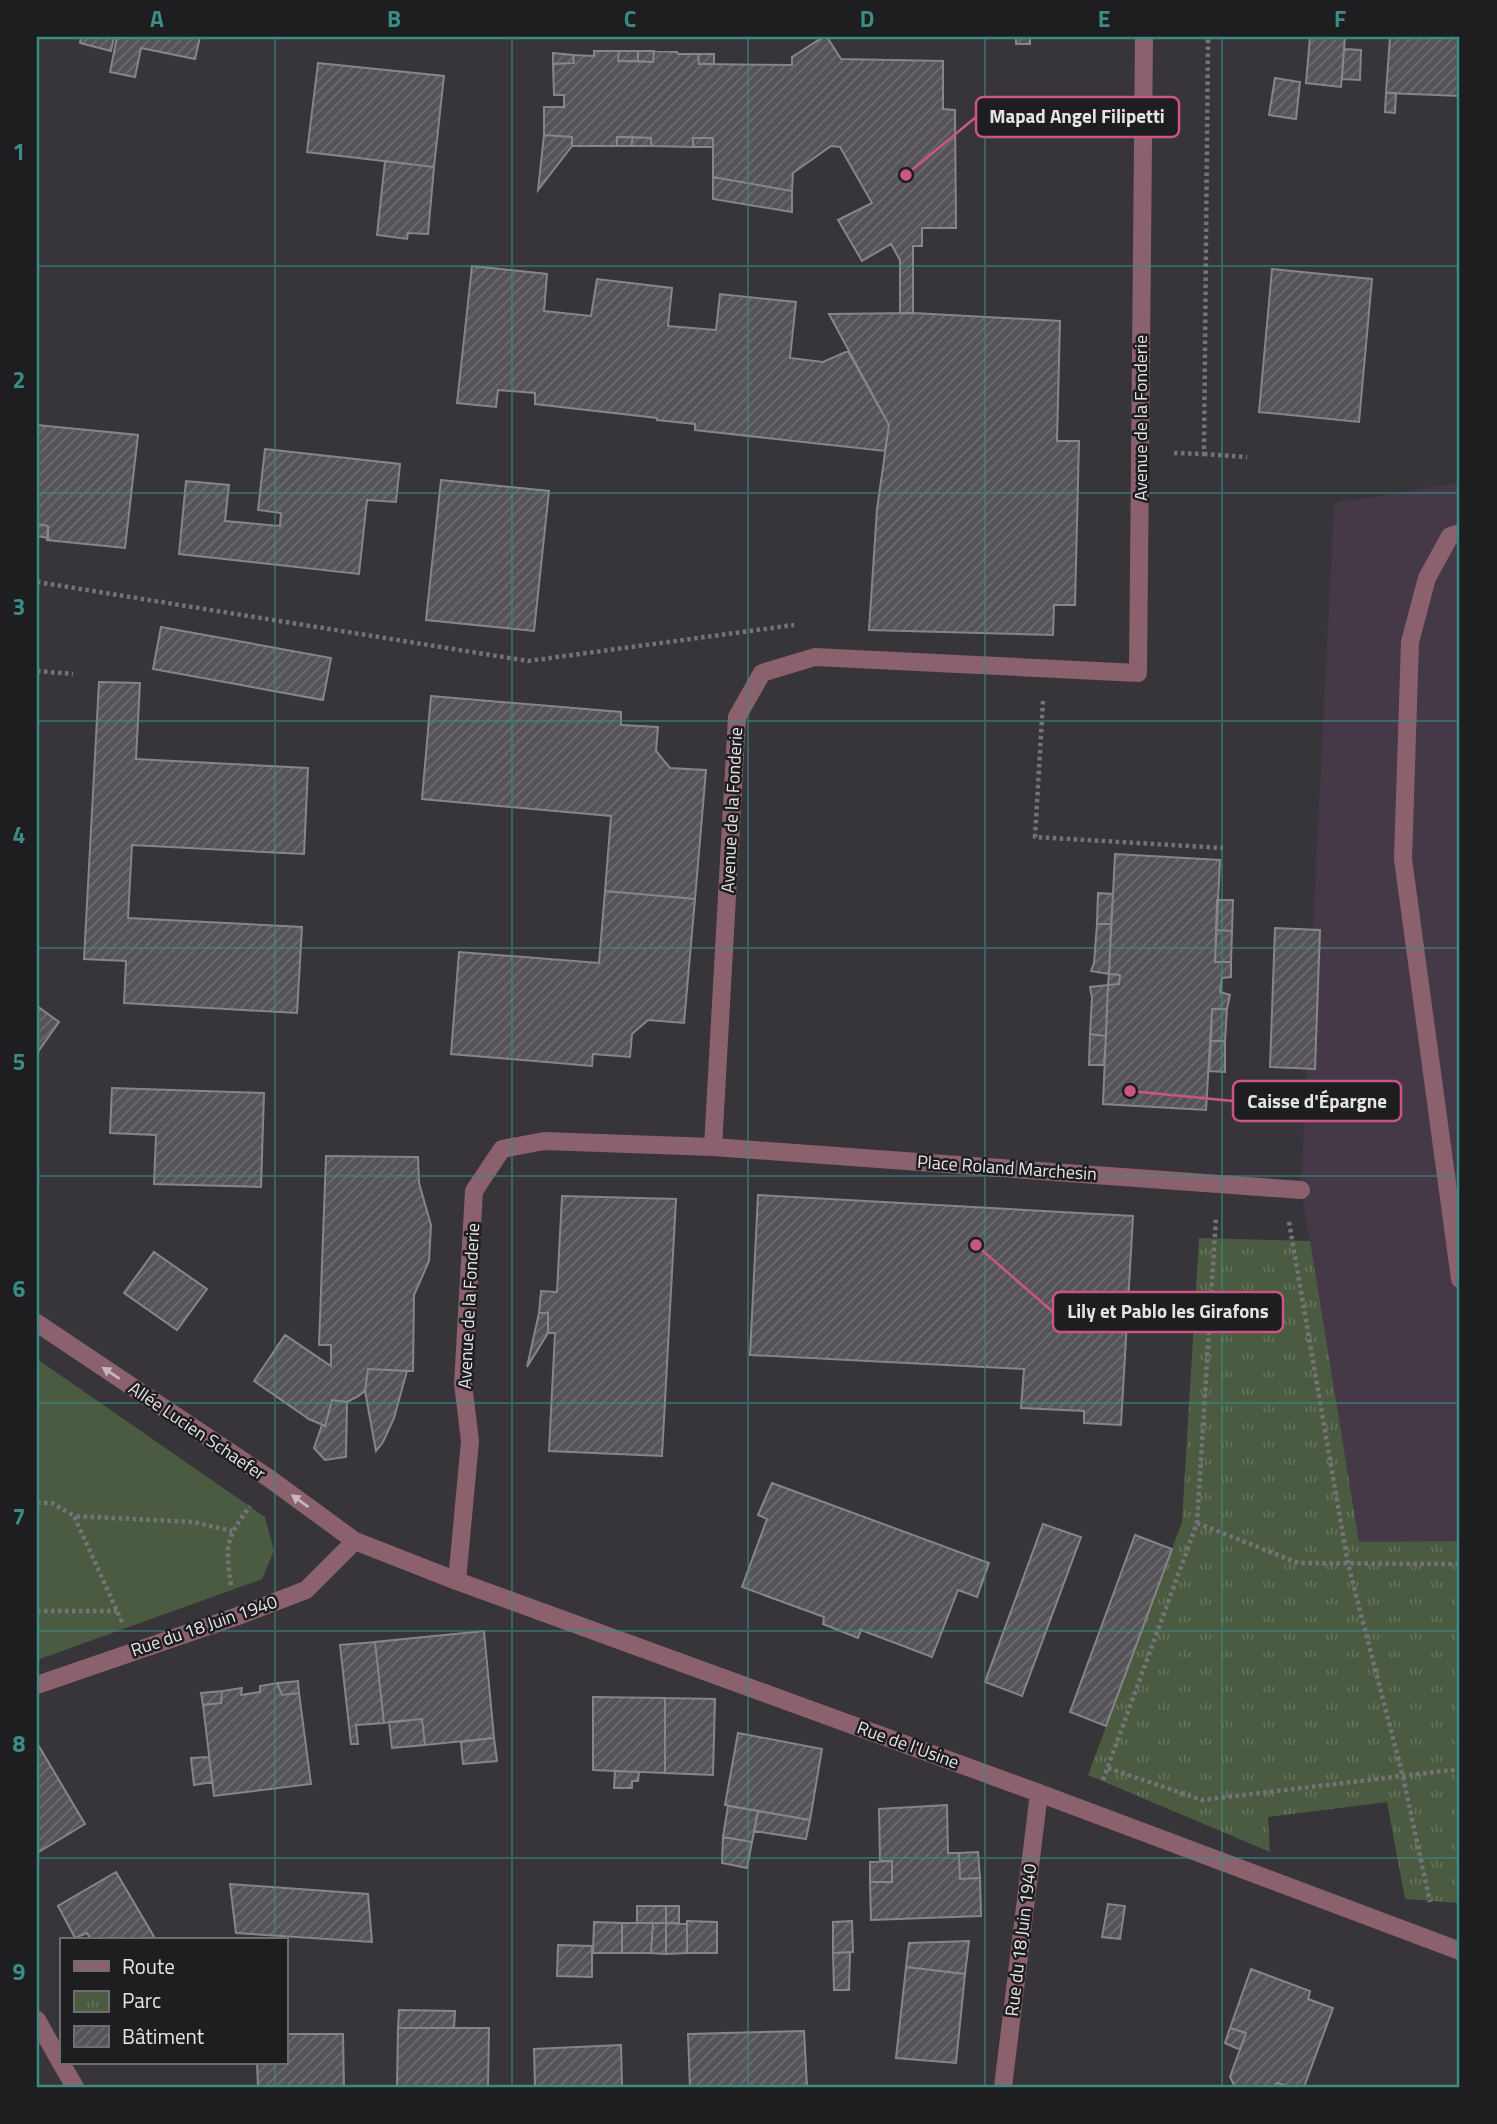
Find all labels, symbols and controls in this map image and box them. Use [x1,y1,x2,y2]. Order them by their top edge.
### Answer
text: A [150,1,164,36]
text: B [387,1,401,36]
text: C [624,1,636,36]
text: D [860,1,874,36]
text: E [1098,1,1110,36]
text: F [1334,1,1346,36]
callout: Mapad Angel Filipetti [976,97,1179,137]
text: Mapad Angel Filipetti [989,101,1165,130]
text: 1 [13,134,25,169]
street label: Avenue de la Fonderie [1127,335,1154,501]
text: 2 [13,362,25,397]
text: 3 [13,589,25,624]
street label: Avenue de la Fonderie [714,726,749,894]
text: 4 [13,817,25,852]
text: 5 [13,1044,25,1079]
callout: Caisse d'Épargne [1233,1081,1401,1121]
text: Caisse d'Épargne [1247,1086,1387,1115]
street label: Place Roland Marchesin [916,1148,1098,1187]
street label: Avenue de la Fonderie [451,1222,486,1390]
text: 6 [13,1271,26,1306]
callout: Lily et Pablo les Girafons [1053,1292,1283,1332]
text: Lily et Pablo les Girafons [1067,1296,1269,1325]
one-way arrow [102,1367,121,1380]
street label: Allée Lucien Schaefer [123,1375,271,1487]
one-way arrow [291,1494,309,1508]
text: 7 [13,1499,25,1534]
street label: Rue du 18 Juin 1940 [127,1588,281,1663]
street label: Rue de l'Usine [853,1714,963,1775]
text: 8 [13,1726,26,1761]
street label: Rue du 18 Juin 1940 [998,1862,1043,2018]
legend [60,1938,287,2064]
text: Route [122,1950,175,1982]
text: 9 [13,1954,26,1989]
text: Parc [122,1984,161,2016]
text: Bâtiment [122,2020,205,2052]

